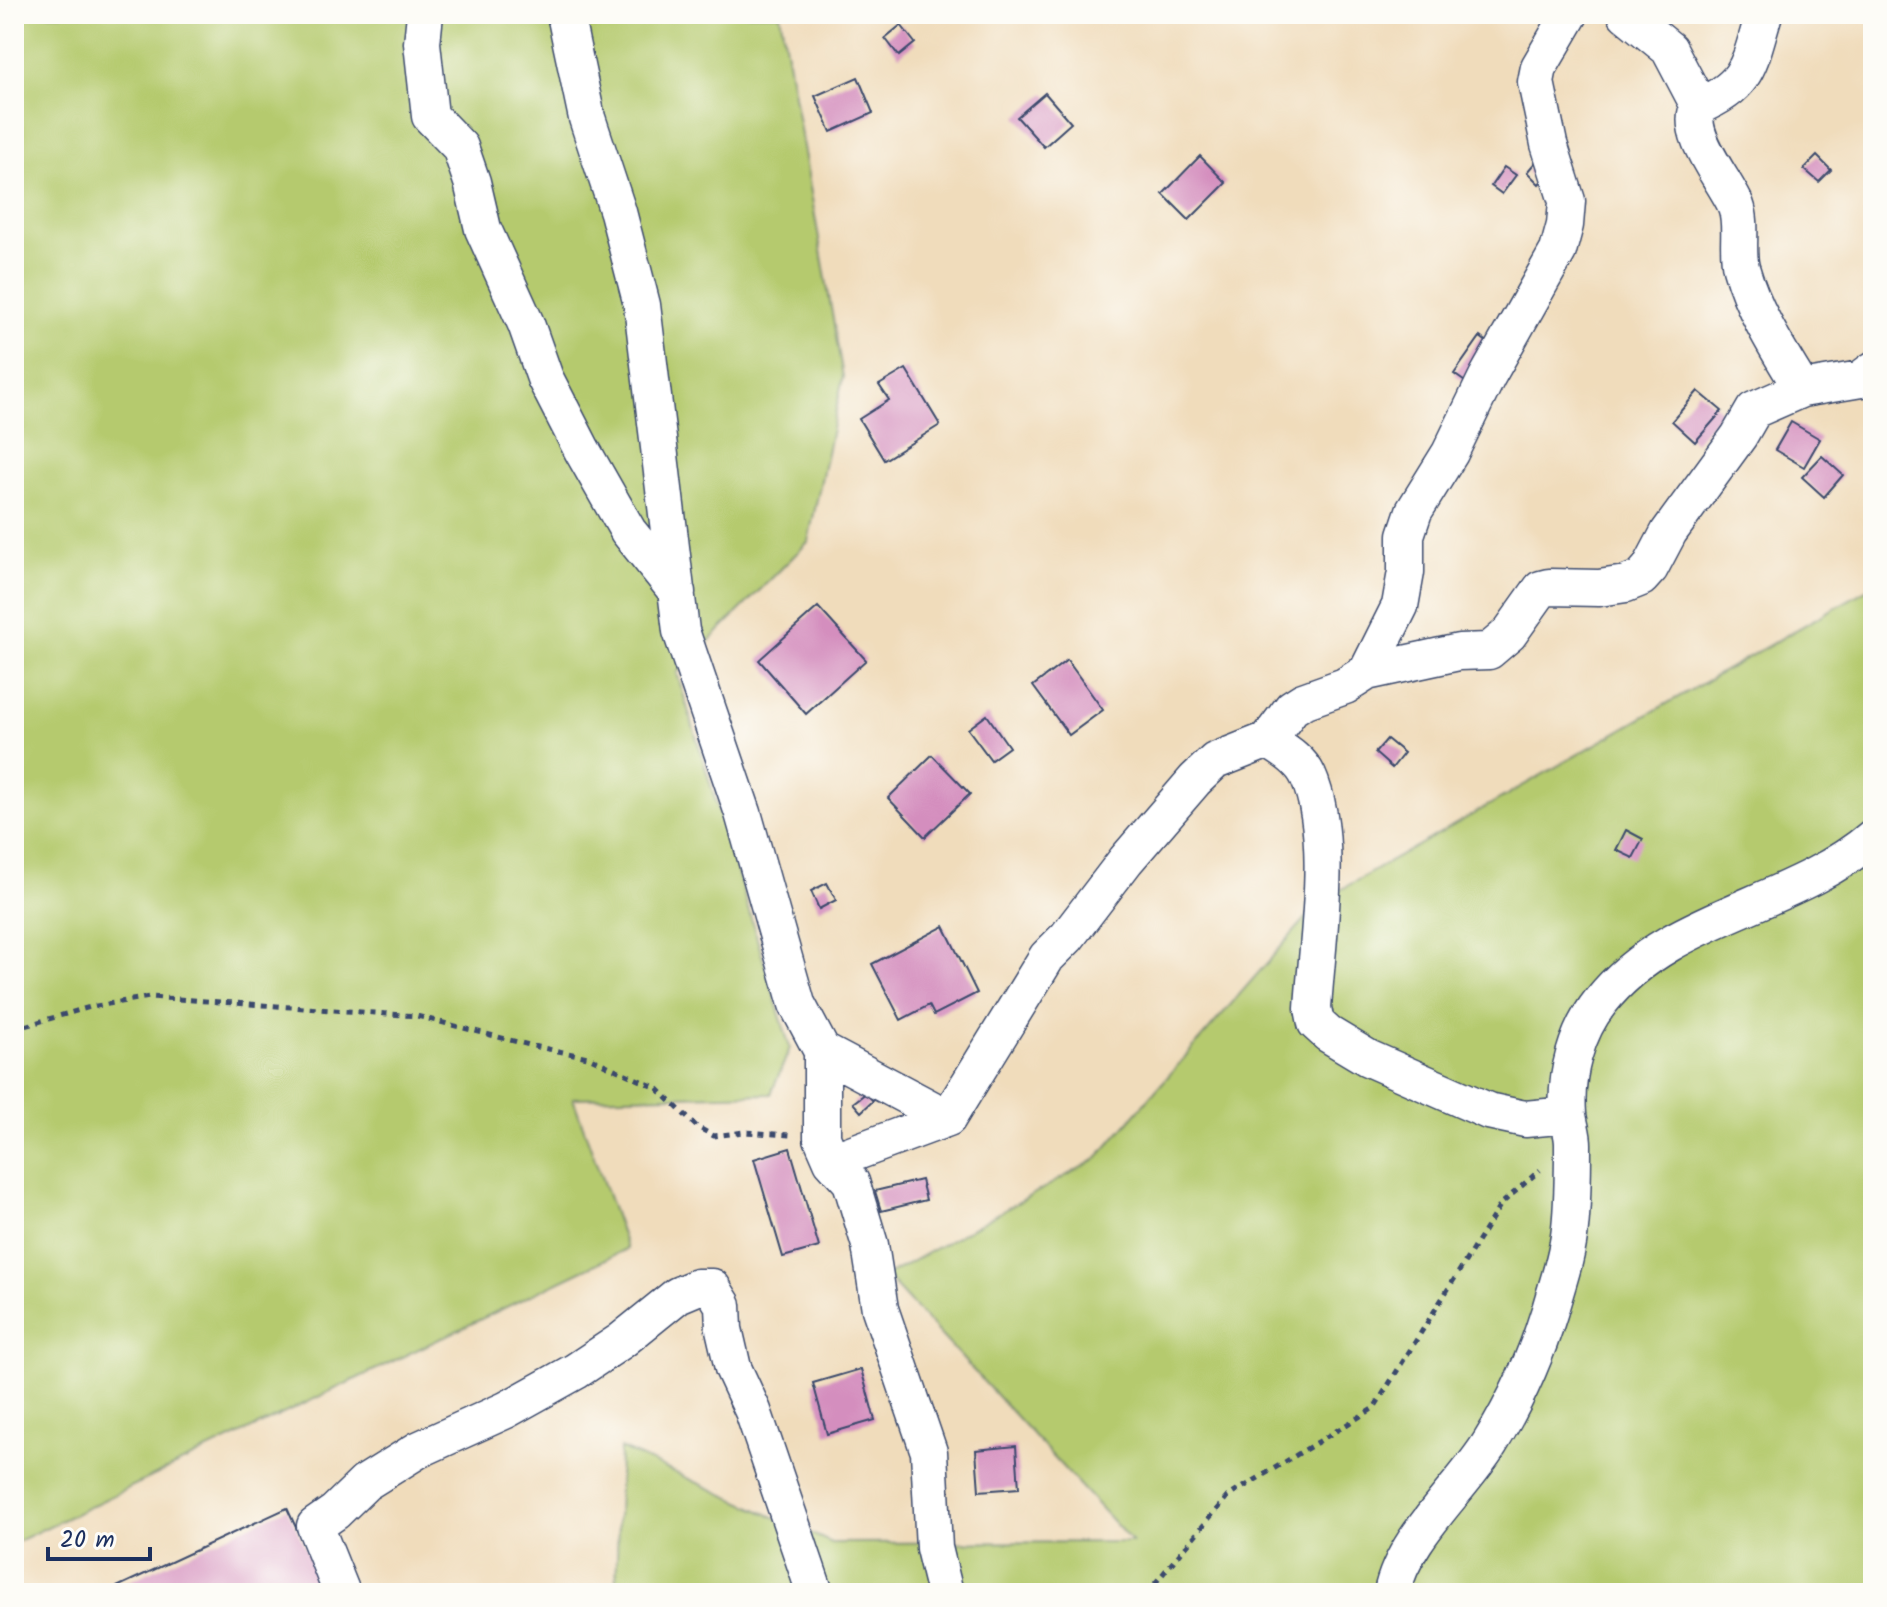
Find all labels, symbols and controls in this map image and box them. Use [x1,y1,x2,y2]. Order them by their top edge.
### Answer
scale bar [48,1511,150,1561]
text: 20 m [60,1521,115,1560]

